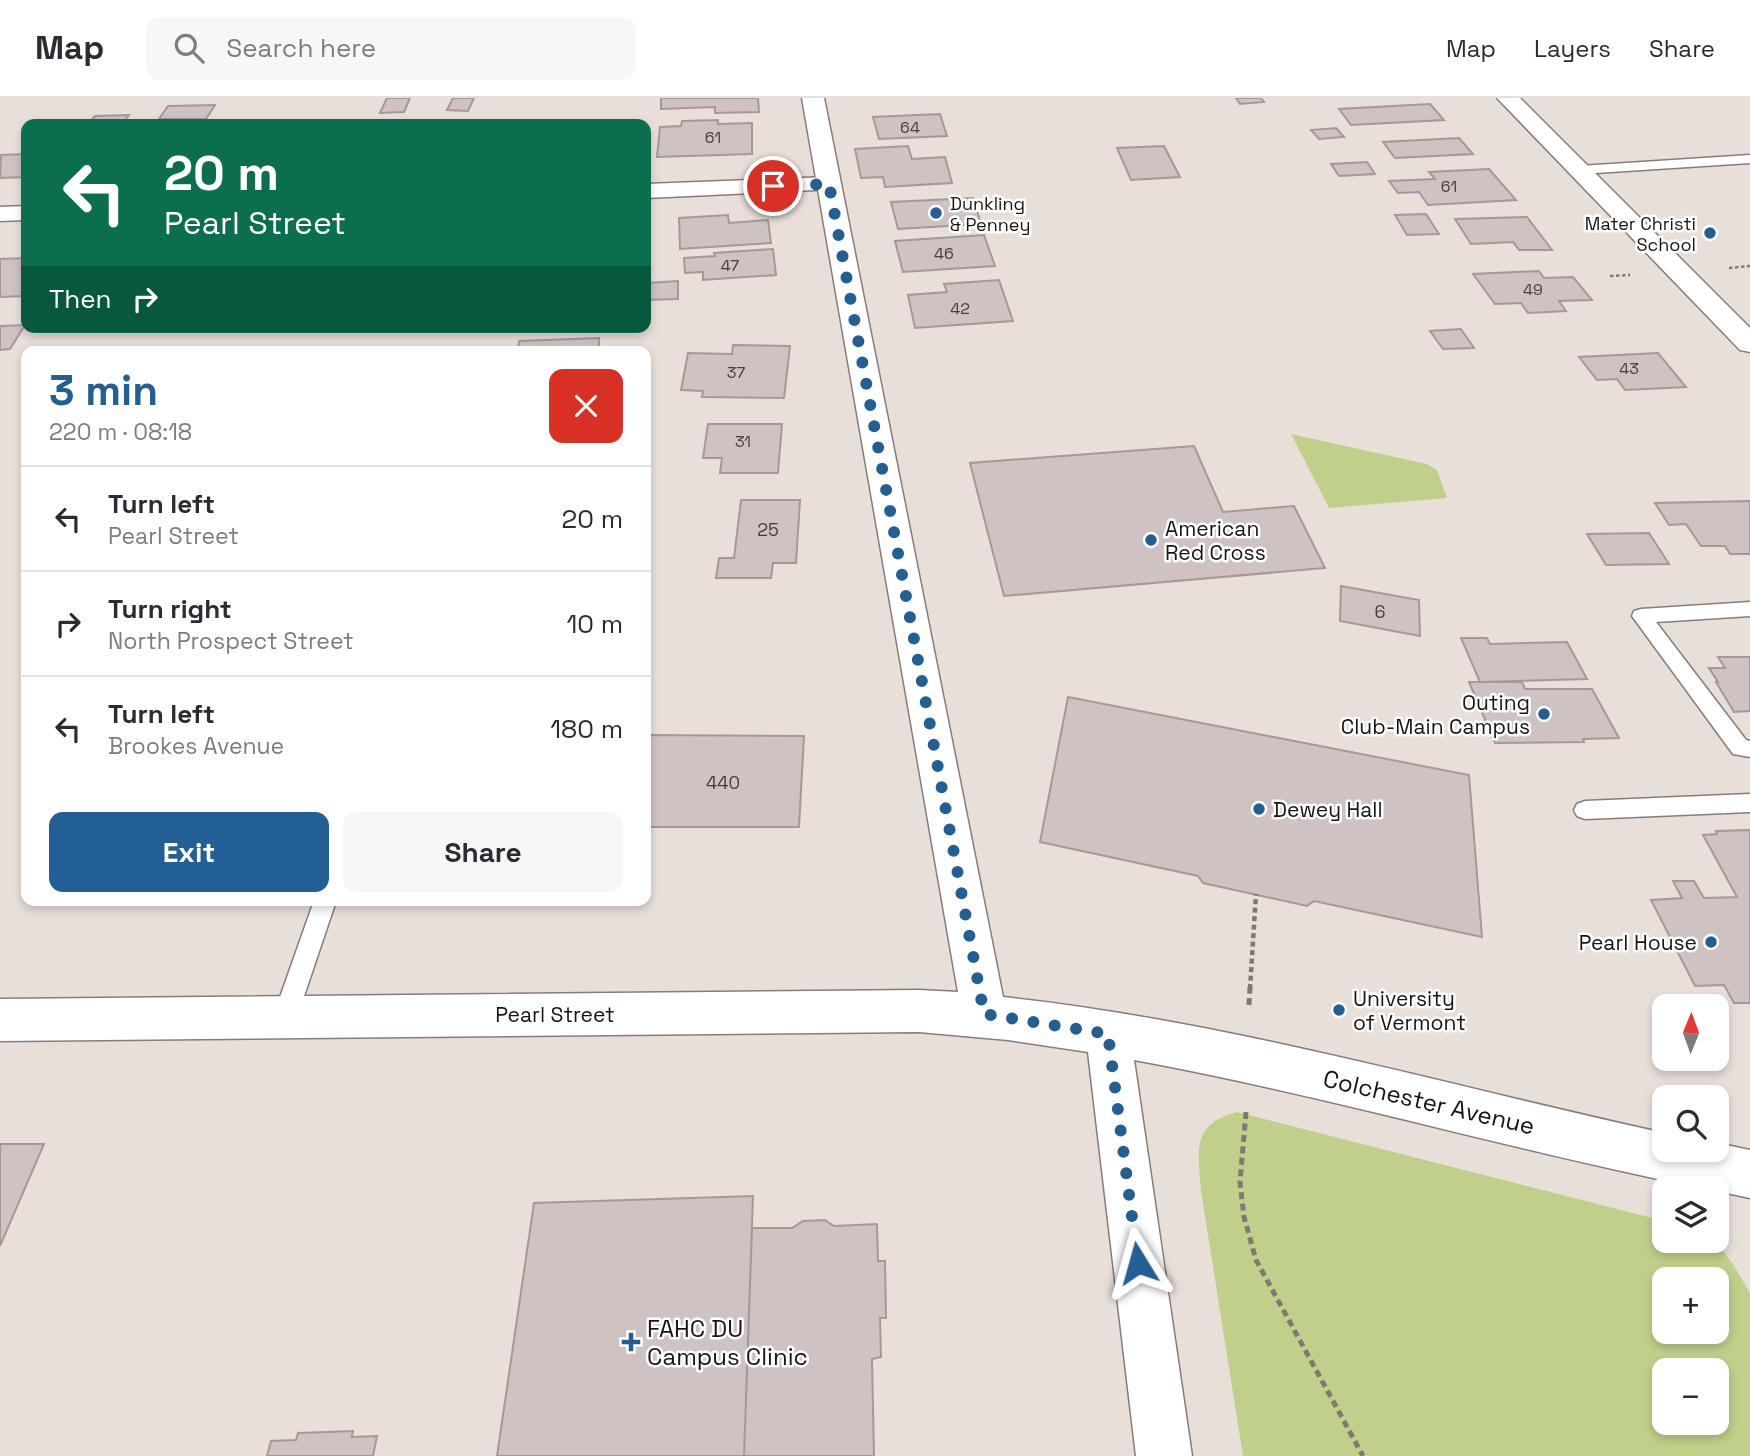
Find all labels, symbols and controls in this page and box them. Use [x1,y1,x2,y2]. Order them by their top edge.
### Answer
search box [146,17,636,80]
text: Map [35,27,104,69]
icon: search [170,29,208,67]
text: Search here [226,31,376,65]
text: Map [1446,33,1496,64]
text: Layers [1534,33,1611,64]
text: Share [1649,33,1715,64]
house number: 64 [900,117,920,138]
house number: 61 [705,127,721,148]
text: 20 m [164,142,279,204]
icon: left [49,147,140,238]
pin [743,156,803,216]
icon: arrive [754,167,792,205]
house number: 61 [1441,176,1457,197]
place label: Dunkling & Penney [950,192,1030,236]
text: Pearl Street [164,203,346,243]
marker: Dunkling & Penney [928,205,944,221]
place label: Mater Christi School [1585,212,1696,256]
marker: Mater Christi School [1702,225,1718,241]
house number: 46 [934,243,954,264]
house number: 47 [721,255,739,276]
house number: 49 [1523,279,1543,300]
icon: right [126,280,164,318]
text: Then [49,282,112,316]
house number: 42 [950,298,970,319]
house number: 43 [1619,358,1639,379]
house number: 37 [727,362,745,383]
text: 3 min [49,364,158,417]
button: close [549,369,623,443]
text: 220 m · 08:18 [49,417,192,447]
house number: 31 [735,431,751,452]
text: Turn left [108,487,215,521]
icon: left [49,500,87,538]
text: 20 m [562,502,623,536]
place label: American Red Cross [1165,515,1266,566]
house number: 25 [757,518,779,541]
text: Pearl Street [108,521,239,551]
marker: American Red Cross [1143,532,1159,548]
text: Turn right [108,592,232,626]
house number: 6 [1374,600,1386,623]
icon: right [49,605,87,643]
text: 10 m [566,607,623,641]
text: North Prospect Street [108,626,354,656]
place label: Outing Club-Main Campus [1341,689,1530,740]
text: Turn left [108,697,215,731]
marker: Outing Club-Main Campus [1536,706,1552,722]
icon: left [49,710,87,748]
text: 180 m [550,712,623,746]
text: Brookes Avenue [108,731,284,761]
house number: 440 [706,771,740,794]
place label: Dewey Hall [1273,796,1383,823]
marker: Dewey Hall [1251,801,1267,817]
button: Exit [49,812,329,892]
button: Share [343,812,623,892]
place label: Pearl House [1579,929,1697,956]
marker: Pearl House [1703,934,1719,950]
place label: University of Vermont [1353,985,1466,1036]
north arrow [1652,994,1729,1071]
map controls [1652,994,1729,1435]
street label: Pearl Street [495,1001,615,1028]
marker: University of Vermont [1331,1002,1347,1018]
street label: Colchester Avenue [1320,1063,1538,1141]
button: search [1652,1085,1729,1162]
button: layers [1652,1176,1729,1253]
position arrow [1101,1226,1175,1300]
button: + [1652,1267,1729,1344]
place label: FAHC DU Campus Clinic [647,1313,808,1372]
marker: FAHC DU Campus Clinic [621,1332,641,1352]
button: − [1652,1358,1729,1435]

